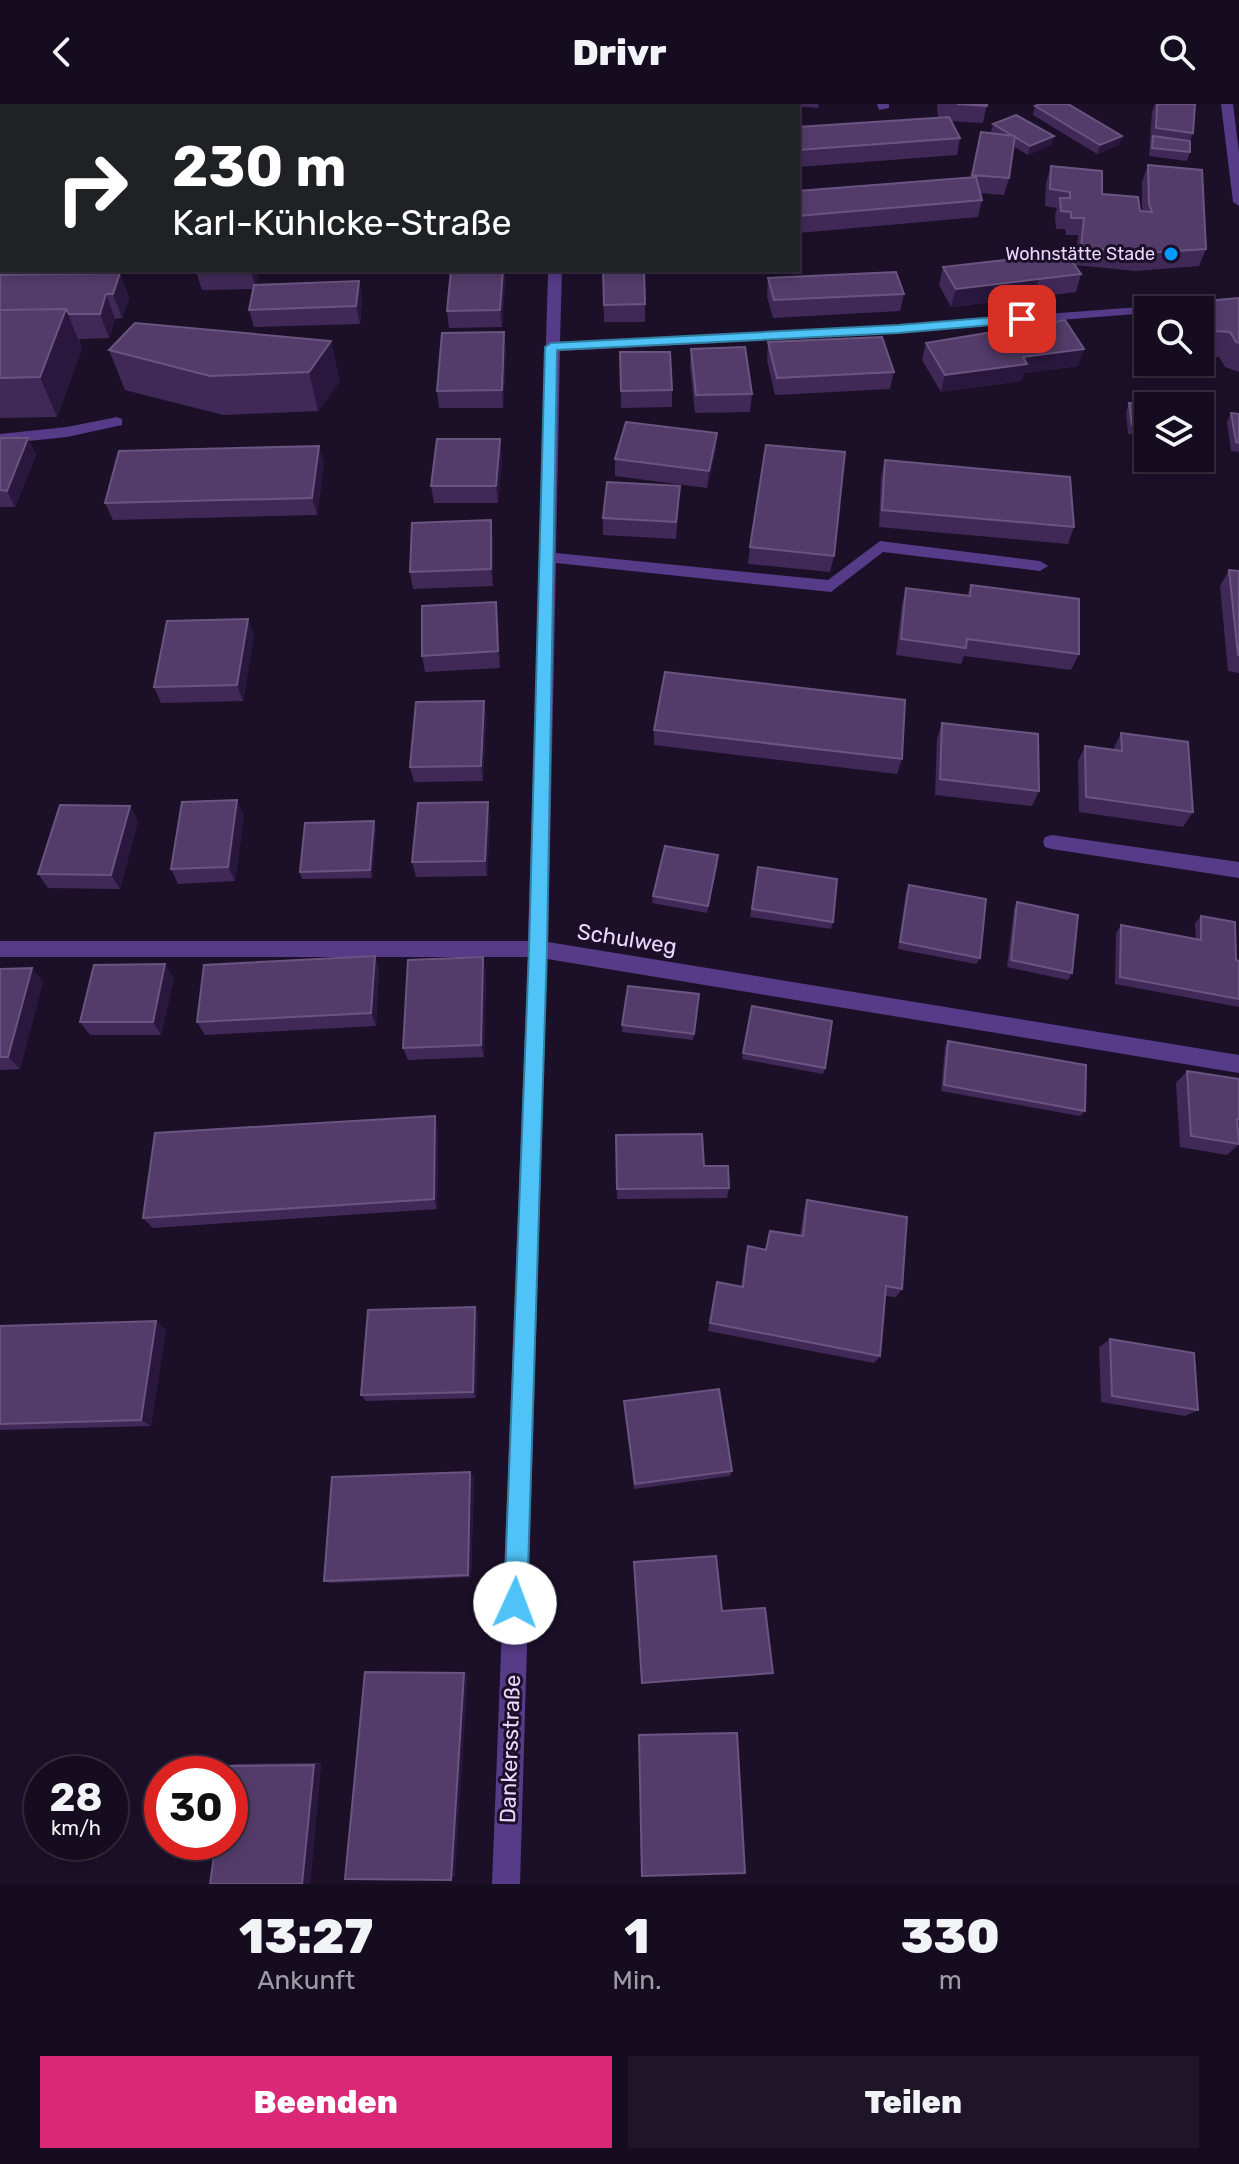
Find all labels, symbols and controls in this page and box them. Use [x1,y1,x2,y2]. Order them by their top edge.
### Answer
icon: back [40,30,84,74]
icon: search [1155,30,1199,74]
text: Drivr [572,31,667,74]
text: 230 m [172,134,347,200]
icon: right [40,136,144,240]
text: Karl-Kühlcke-Straße [172,201,512,244]
place label: Wohnstätte Stade [1005,243,1155,265]
marker: Wohnstätte Stade [1162,245,1180,263]
pin [988,285,1056,353]
map controls [1134,296,1214,472]
button: search [1134,296,1214,376]
icon: arrive [1000,297,1044,341]
button: layers [1134,392,1214,472]
street label: Schulweg [575,918,679,960]
position arrow [473,1561,557,1645]
street label: Dankersstraße [494,1674,526,1824]
speed limit sign: 30 [144,1756,248,1860]
text: 28 [49,1774,103,1821]
text: km/h [51,1816,101,1840]
text: 13:27 [239,1908,373,1965]
text: 1 [624,1908,650,1965]
text: 330 [901,1908,1000,1965]
text: Ankunft [257,1965,355,1996]
text: Min. [612,1965,662,1996]
text: m [939,1965,962,1996]
button: Beenden [40,2056,612,2148]
button: Teilen [628,2056,1199,2148]

